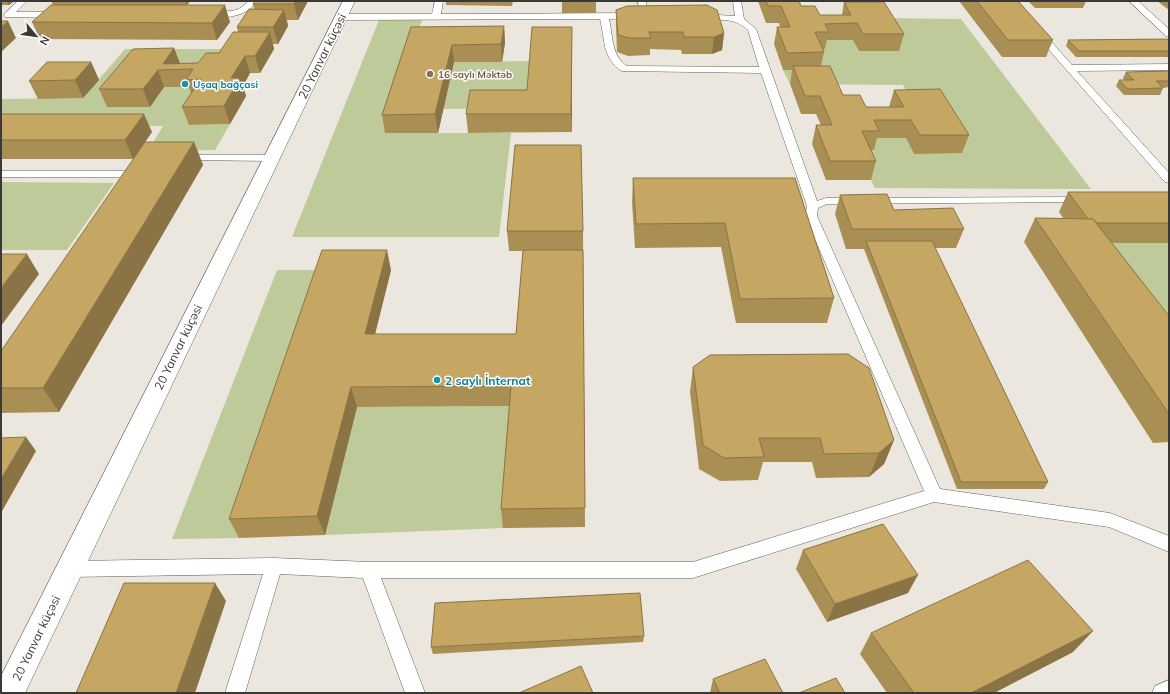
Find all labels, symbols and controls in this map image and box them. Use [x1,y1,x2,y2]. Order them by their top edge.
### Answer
street label: 20 Yanvar küçəsi [295,11,349,101]
north arrow [16,16,56,56]
text: N [37,34,53,48]
place label: 16 saylı Məktəb [438,68,512,81]
marker: 16 saylı Məktəb [425,69,435,79]
place label: Uşaq bağçasi [193,78,258,91]
marker: Uşaq bağçasi [180,79,190,89]
street label: 20 Yanvar küçəsi [151,302,205,392]
place label: 2 saylı İnternat [445,373,531,388]
marker: 2 saylı İnternat [432,375,442,385]
street label: 20 Yanvar küçəsi [9,593,63,683]

